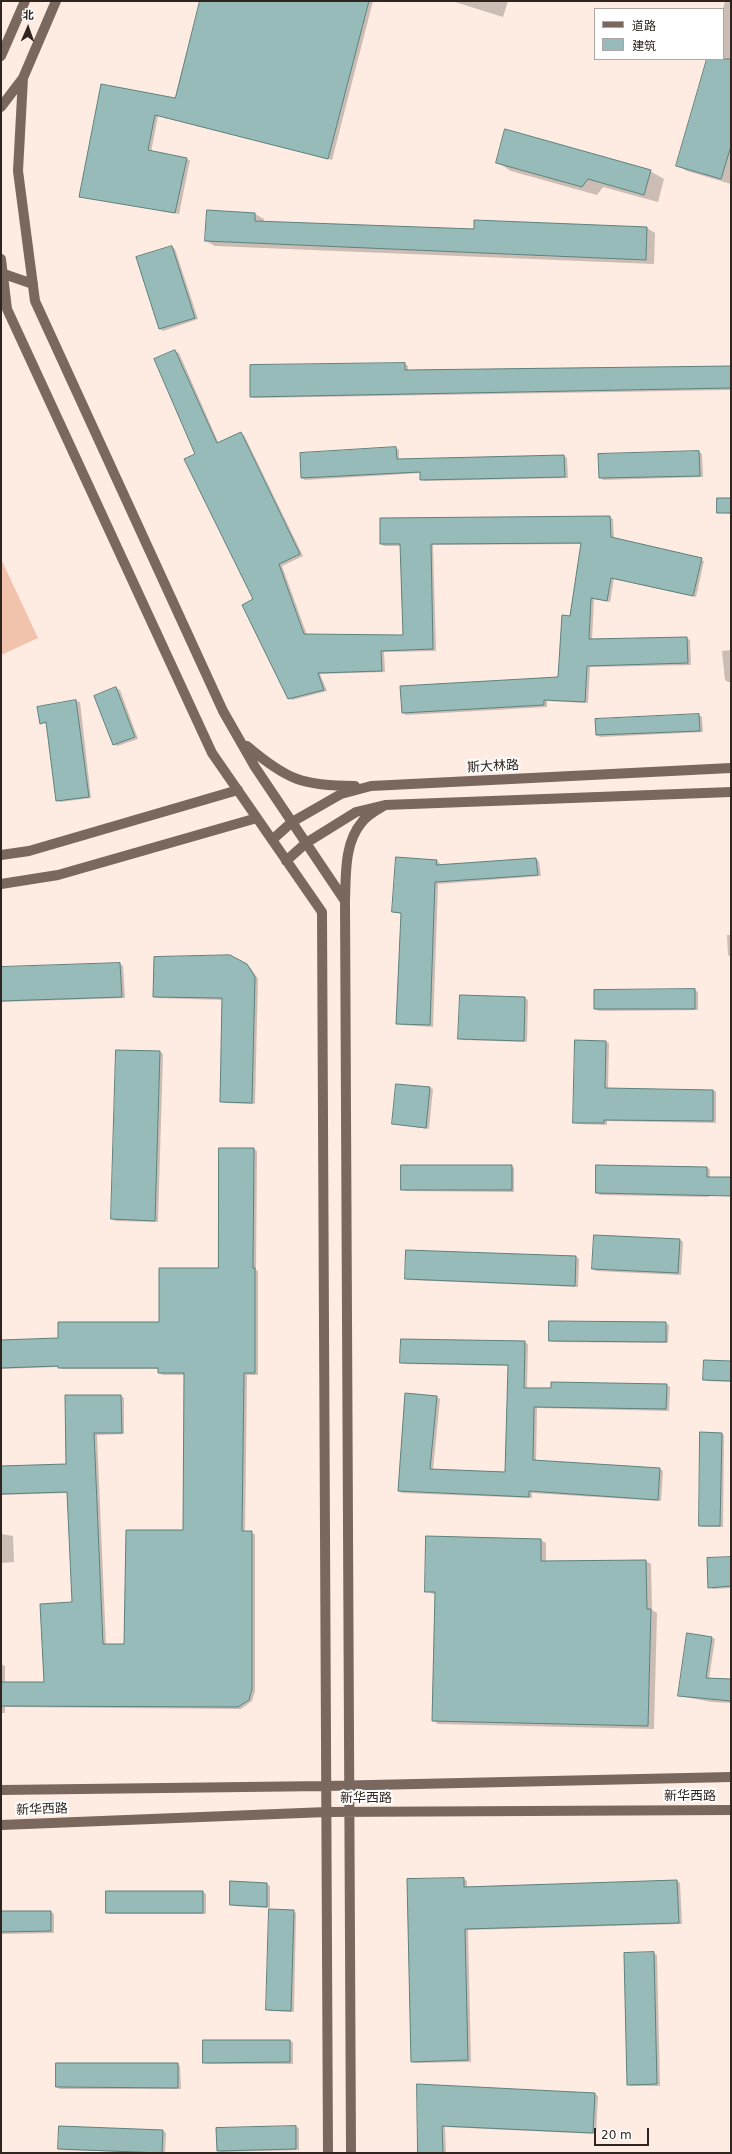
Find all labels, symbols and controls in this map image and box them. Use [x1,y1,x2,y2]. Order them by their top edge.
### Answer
north arrow [8,8,48,48]
legend [594,8,724,60]
text: 北 [23,9,34,22]
text: 道路 [632,19,656,33]
text: 建筑 [632,39,656,53]
street label: 斯大林路 [467,758,519,776]
street label: 新华西路 [664,1789,716,1805]
street label: 新华西路 [340,1791,392,1807]
street label: 新华西路 [16,1801,68,1819]
scale bar [596,2120,651,2146]
text: 20 m [601,2128,632,2142]

